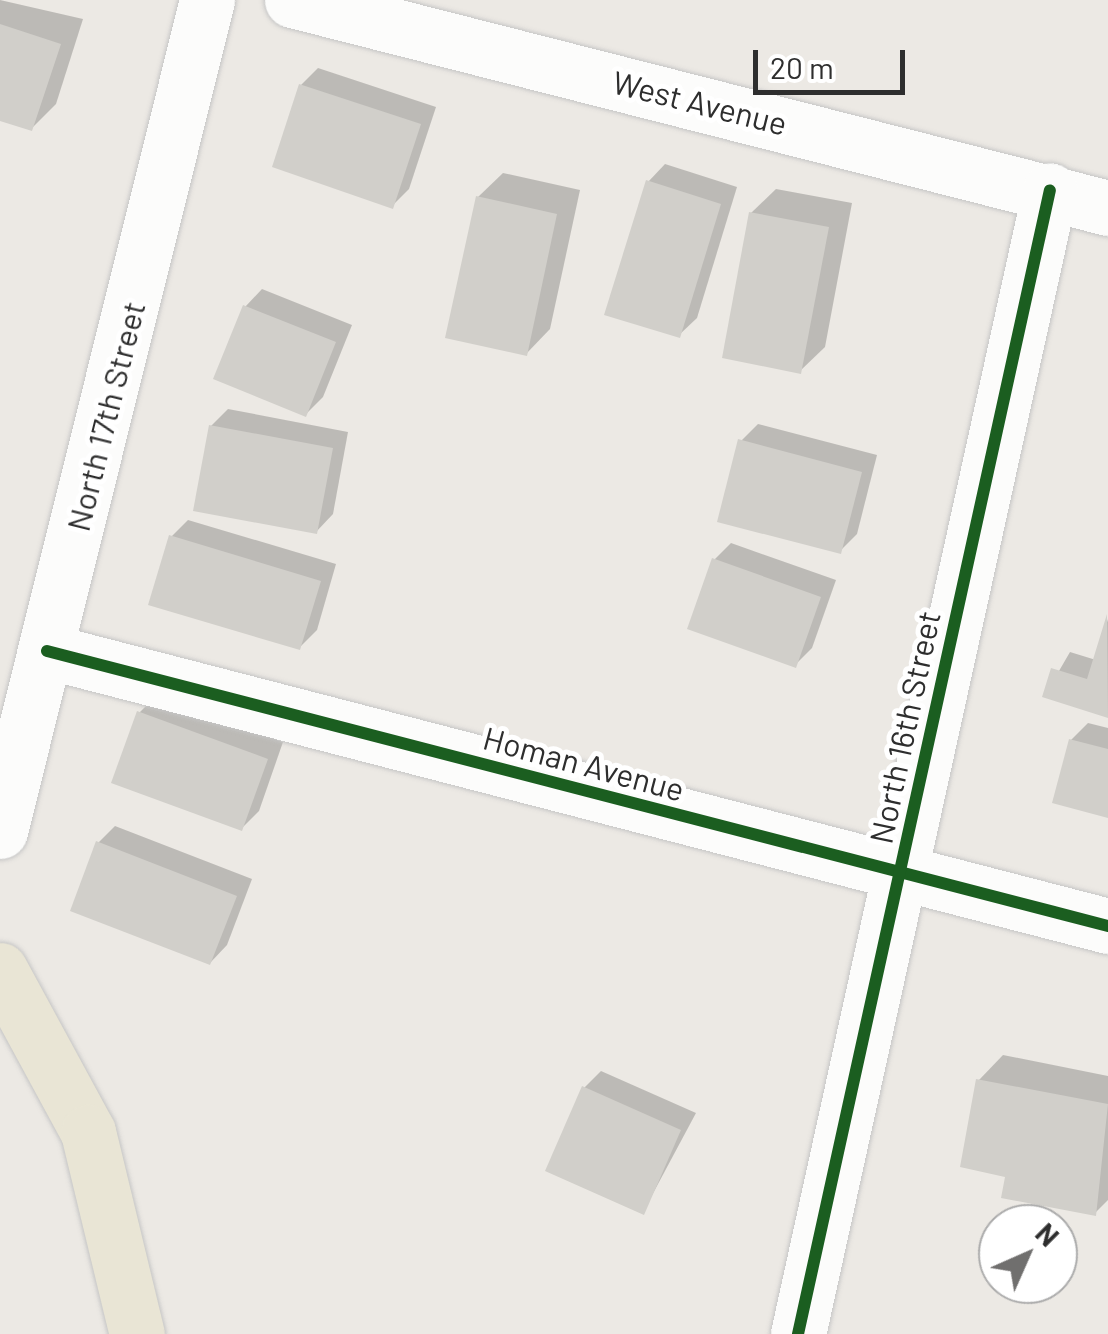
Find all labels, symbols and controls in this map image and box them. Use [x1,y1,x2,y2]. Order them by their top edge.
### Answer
scale bar [758,30,910,92]
text: 20 m [770,49,834,85]
street label: West Avenue [609,62,791,142]
street label: North 17th Street [58,297,152,535]
street label: North 16th Street [861,607,947,847]
street label: Homan Avenue [479,718,689,808]
north arrow [978,1204,1078,1304]
text: N [1029,1216,1066,1253]

